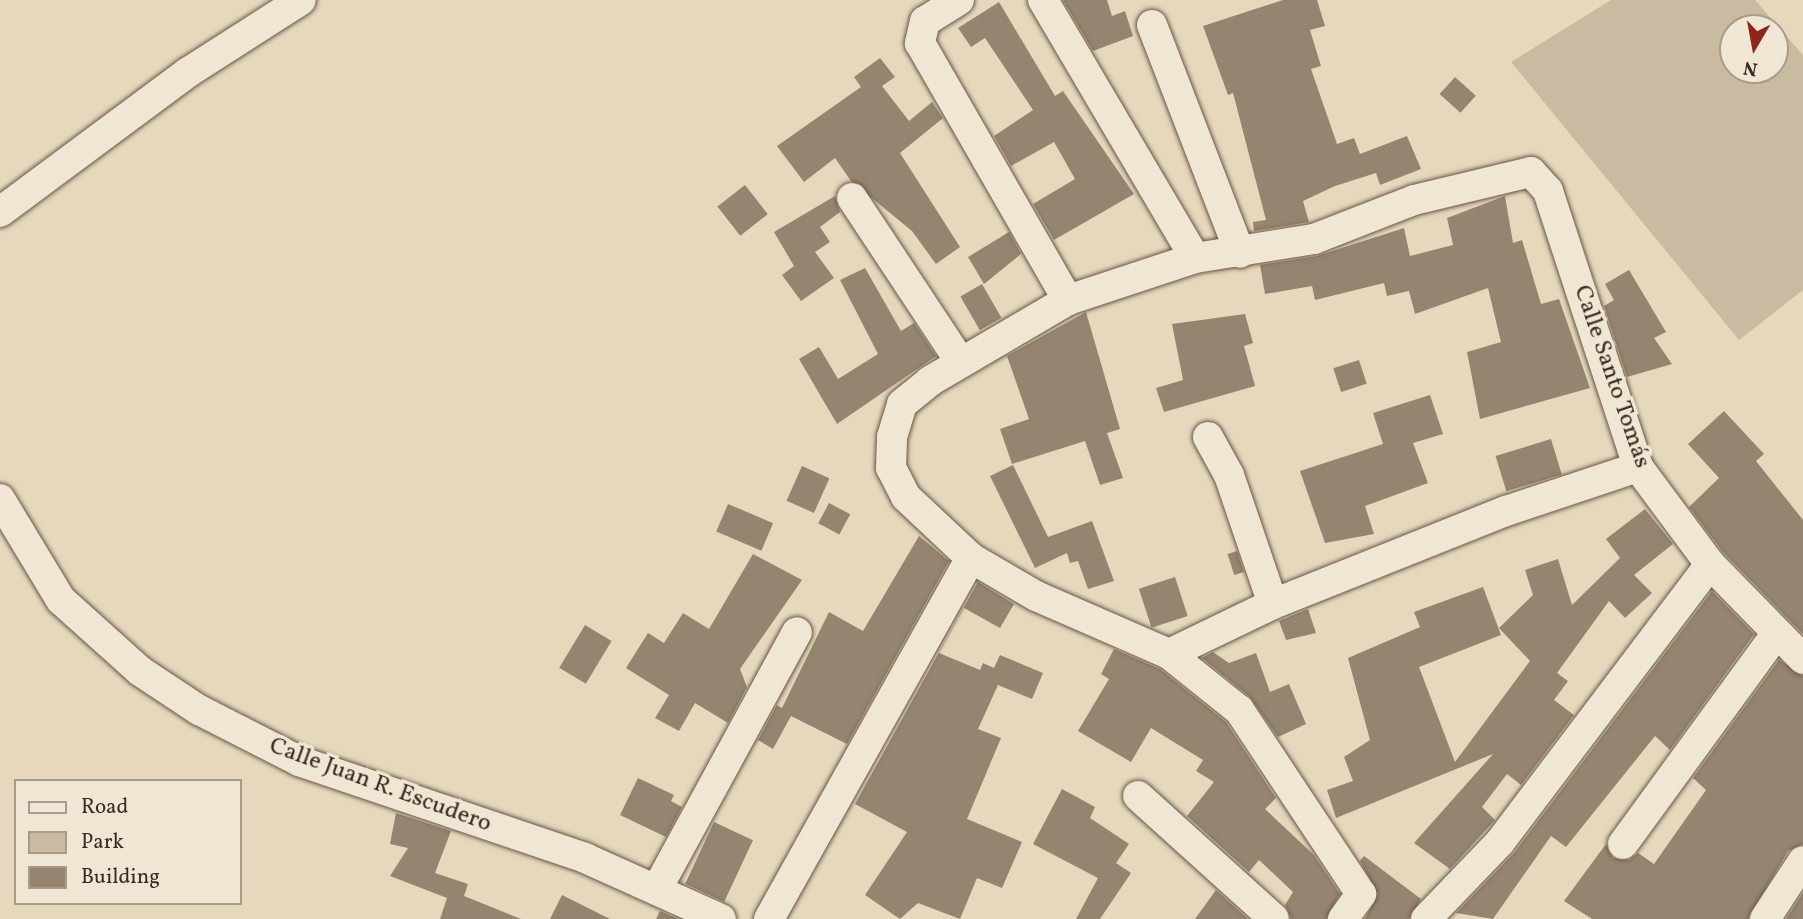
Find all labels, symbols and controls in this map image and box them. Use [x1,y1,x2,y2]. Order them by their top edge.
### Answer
north arrow [1719,14,1789,84]
text: N [1742,54,1760,82]
street label: Calle Santo Tomás [1566,282,1656,472]
street label: Calle Juan R. Escudero [265,732,495,840]
legend [14,779,242,905]
text: Road [81,793,128,822]
text: Park [81,828,124,857]
text: Building [81,863,160,892]

